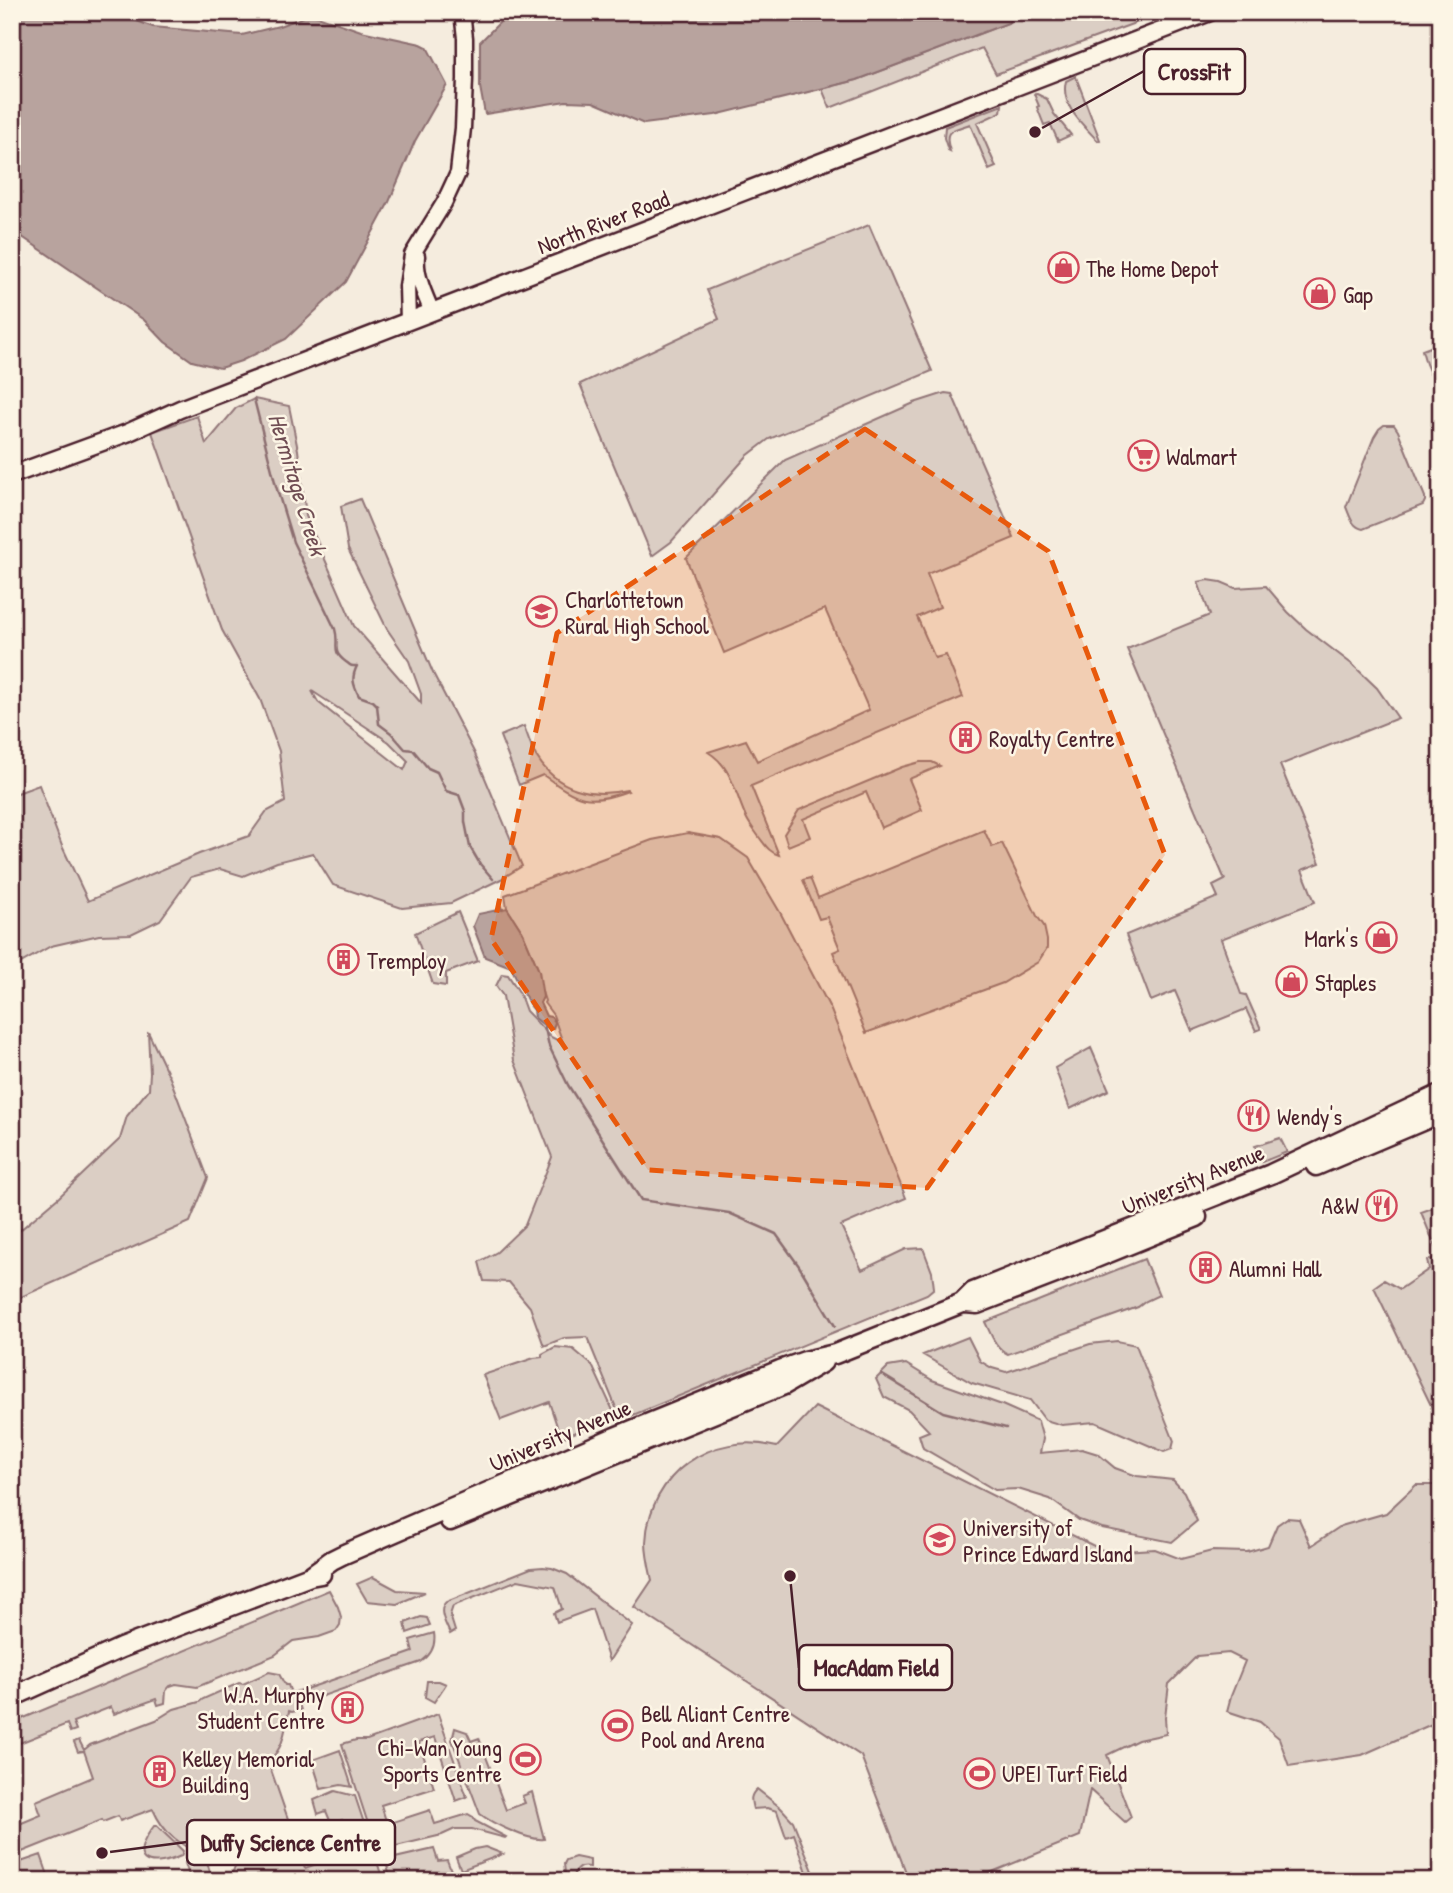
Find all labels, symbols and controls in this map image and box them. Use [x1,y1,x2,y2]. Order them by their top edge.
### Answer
callout: CrossFit [1144,49,1245,94]
text: CrossFit [1157,55,1231,87]
street label: North River Road [533,183,673,261]
shop icon: The Home Depot [1046,251,1080,285]
place label: The Home Depot [1086,253,1219,284]
shop icon: Gap [1303,277,1337,311]
place label: Gap [1343,279,1373,310]
water label: Hermitage Creek [260,409,335,561]
supermarket icon: Walmart [1126,439,1160,473]
place label: Walmart [1166,441,1238,472]
place label: Charlottetown Rural High School [565,584,710,641]
school or university icon: Charlottetown Rural High School [525,595,559,629]
building icon: Royalty Centre [949,721,983,755]
place label: Royalty Centre [989,723,1115,754]
shop icon: Mark's [1364,921,1398,955]
place label: Mark's [1304,923,1358,954]
building icon: Tremploy [327,943,361,977]
place label: Tremploy [367,945,447,976]
shop icon: Staples [1275,965,1309,999]
place label: Staples [1315,967,1377,998]
restaurant icon: Wendy's [1237,1099,1271,1133]
place label: Wendy's [1277,1101,1342,1132]
street label: University Avenue [1117,1136,1269,1222]
restaurant icon: A&W [1365,1188,1399,1222]
place label: A&W [1321,1190,1359,1221]
building icon: Alumni Hall [1189,1251,1223,1285]
place label: Alumni Hall [1229,1253,1323,1284]
street label: University Avenue [485,1391,635,1479]
place label: University of Prince Edward Island [963,1512,1133,1569]
school or university icon: University of Prince Edward Island [923,1523,957,1557]
callout: MacAdam Field [799,1645,952,1690]
text: MacAdam Field [814,1651,939,1683]
place label: W.A. Murphy Student Centre [198,1679,325,1736]
building icon: W.A. Murphy Student Centre [331,1690,365,1724]
place label: Bell Aliant Centre Pool and Arena [641,1698,790,1755]
sports icon: Bell Aliant Centre Pool and Arena [601,1709,635,1743]
place label: Chi-Wan Young Sports Centre [377,1732,502,1789]
place label: Kelley Memorial Building [182,1743,315,1800]
sports icon: Chi-Wan Young Sports Centre [508,1743,542,1777]
building icon: Kelley Memorial Building [142,1754,176,1788]
sports icon: UPEI Turf Field [962,1756,996,1790]
place label: UPEI Turf Field [1002,1758,1127,1789]
callout: Duffy Science Centre [187,1820,395,1865]
text: Duffy Science Centre [201,1826,382,1859]

